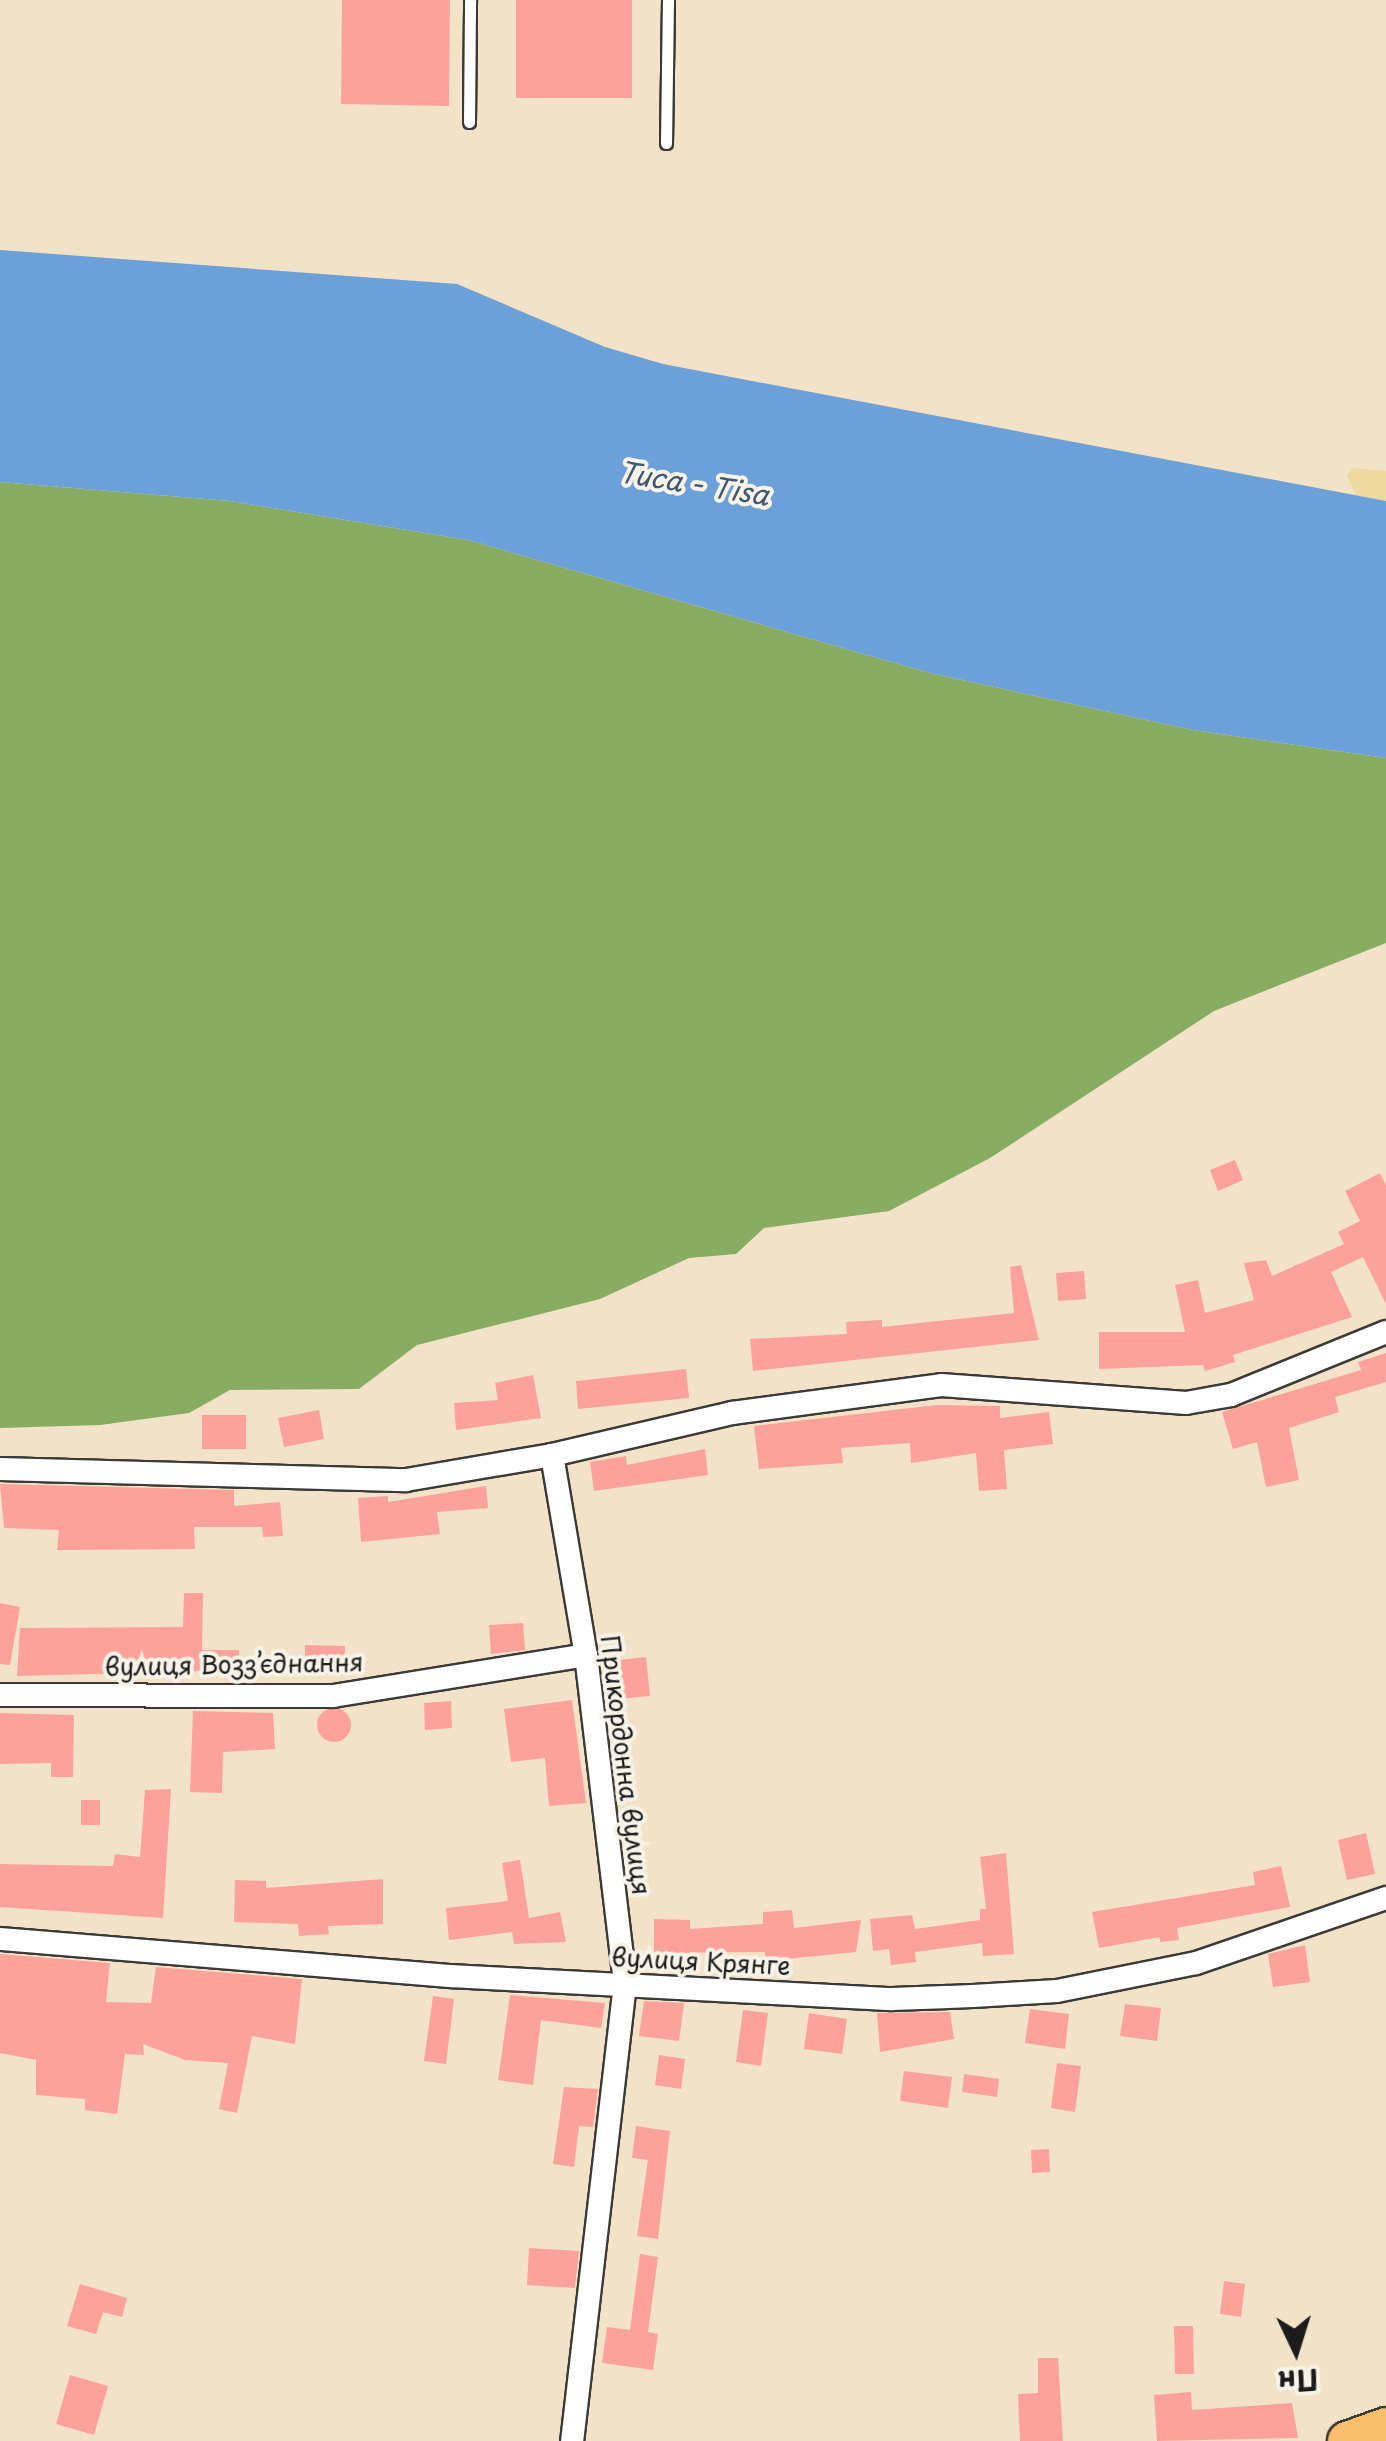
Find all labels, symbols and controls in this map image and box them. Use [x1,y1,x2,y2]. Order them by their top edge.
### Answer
water label: Тиса - Tisa [615,454,773,512]
street label: Прикордонна вулиця [595,1633,657,1897]
street label: вулиця Воззʼєднання [104,1647,364,1681]
street label: вулиця Крянге [610,1941,792,1981]
north arrow [1246,2301,1346,2401]
text: Пн [1276,2359,1320,2404]

